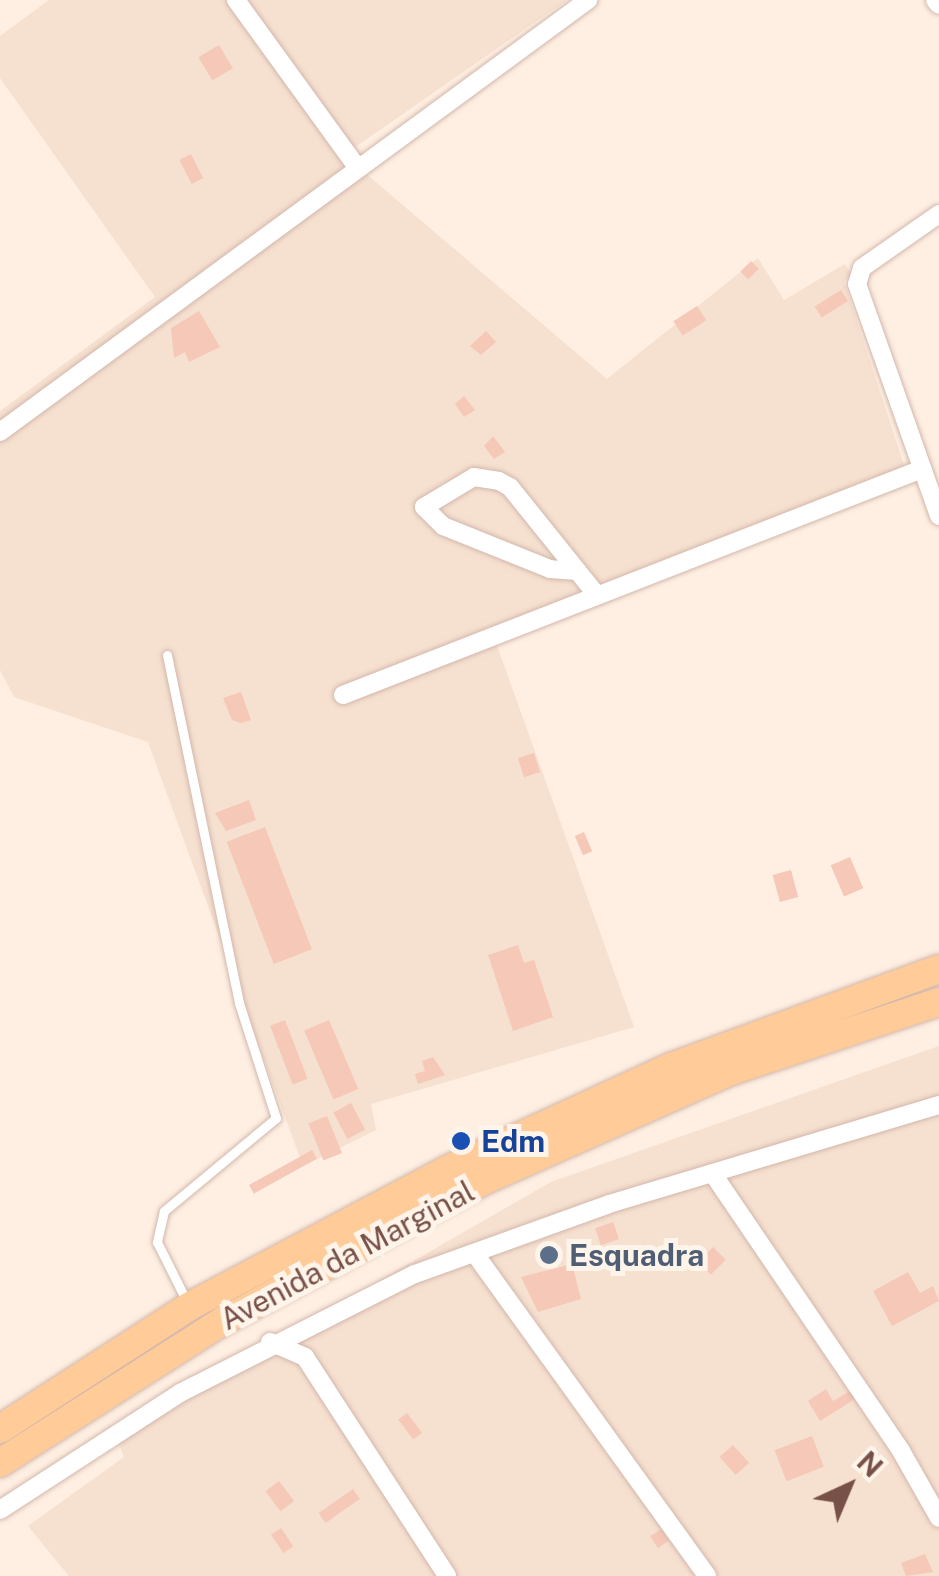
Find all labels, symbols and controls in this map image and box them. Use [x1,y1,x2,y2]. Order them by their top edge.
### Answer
place label: Edm [481,1123,545,1159]
marker: Edm [450,1130,472,1152]
street label: Avenida da Marginal [214,1173,480,1337]
place label: Esquadra [569,1237,704,1273]
marker: Esquadra [538,1244,560,1266]
north arrow [799,1436,899,1536]
text: N [851,1445,890,1484]

